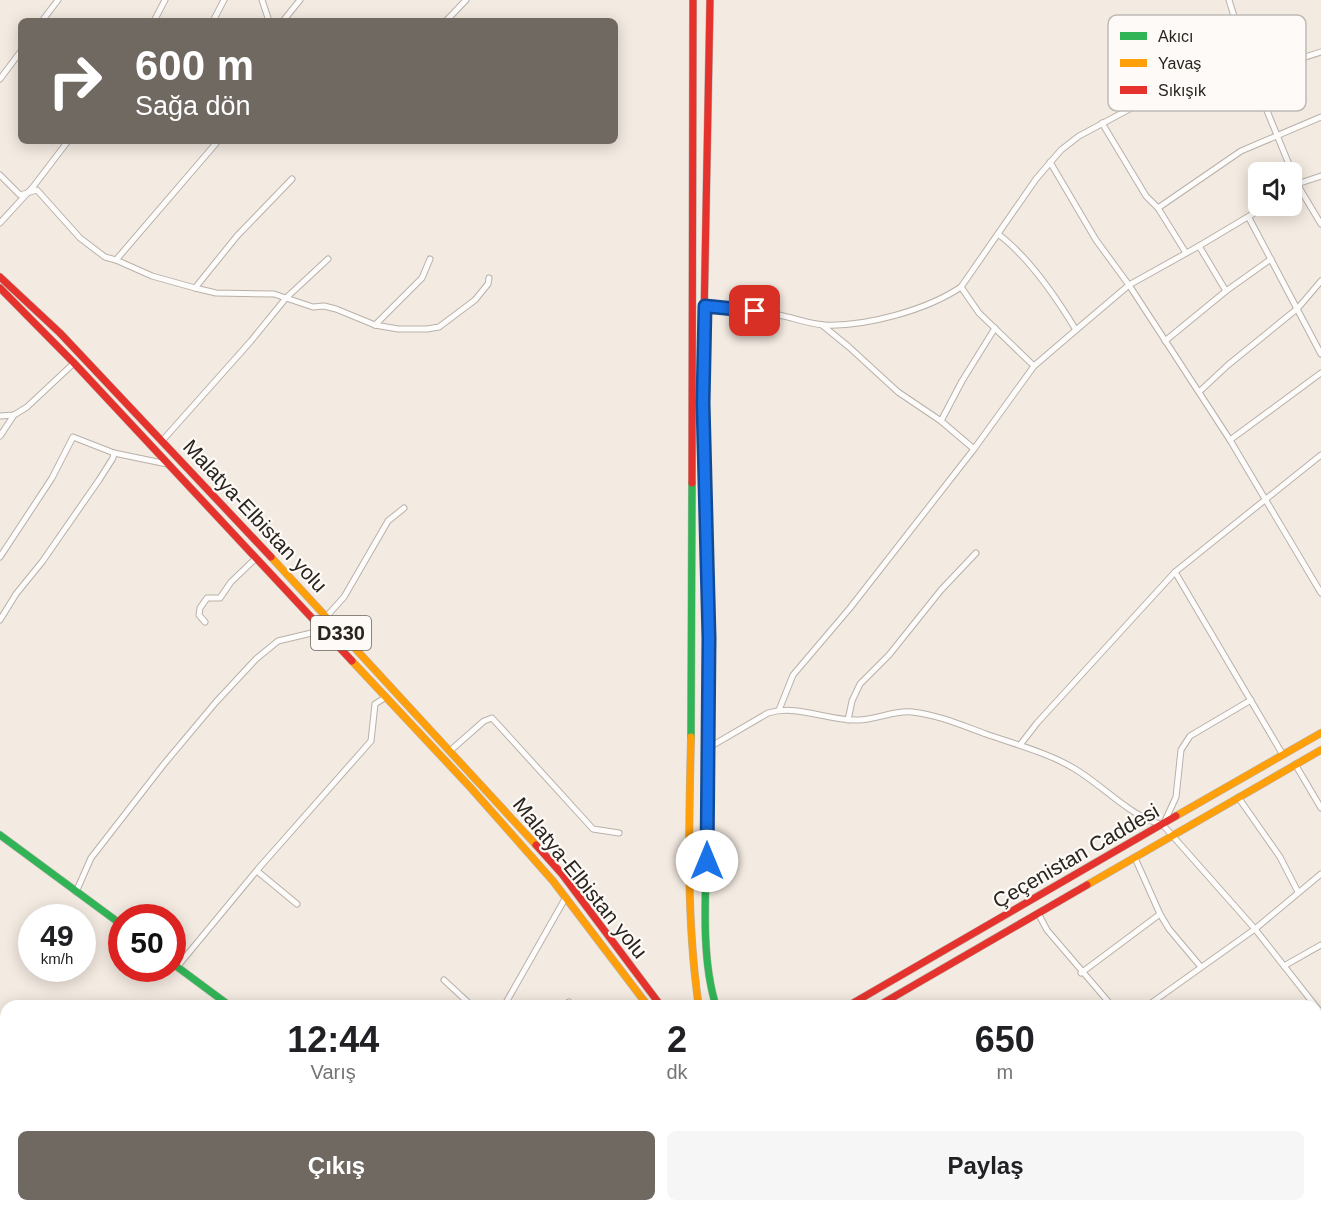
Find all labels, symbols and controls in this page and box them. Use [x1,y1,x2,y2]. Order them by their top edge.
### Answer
legend [1108,15,1306,111]
text: Akıcı [1158,28,1194,45]
icon: right [36,42,114,120]
text: 600 m [135,42,254,89]
text: Yavaş [1158,55,1201,72]
text: Sıkışık [1158,82,1207,99]
text: Sağa dön [135,91,251,121]
map controls [1248,162,1302,216]
button: sound [1248,162,1302,216]
pin [729,285,780,336]
icon: arrive [738,294,771,327]
street label: Malatya-Elbistan yolu [179,435,332,596]
road number: D330 [311,616,371,650]
street label: Malatya-Elbistan yolu [509,793,652,962]
street label: Çeçenistan Caddesi [989,799,1163,913]
position arrow [675,829,739,893]
speed limit sign: 50 [108,904,186,982]
text: 49 [40,919,74,952]
text: km/h [41,950,73,967]
text: 12:44 [287,1019,379,1060]
text: 2 [667,1019,687,1060]
text: 650 [975,1019,1035,1060]
text: Varış [311,1061,356,1083]
text: dk [666,1061,688,1083]
text: m [996,1061,1013,1083]
button: Çıkış [18,1131,655,1200]
button: Paylaş [667,1131,1304,1200]

